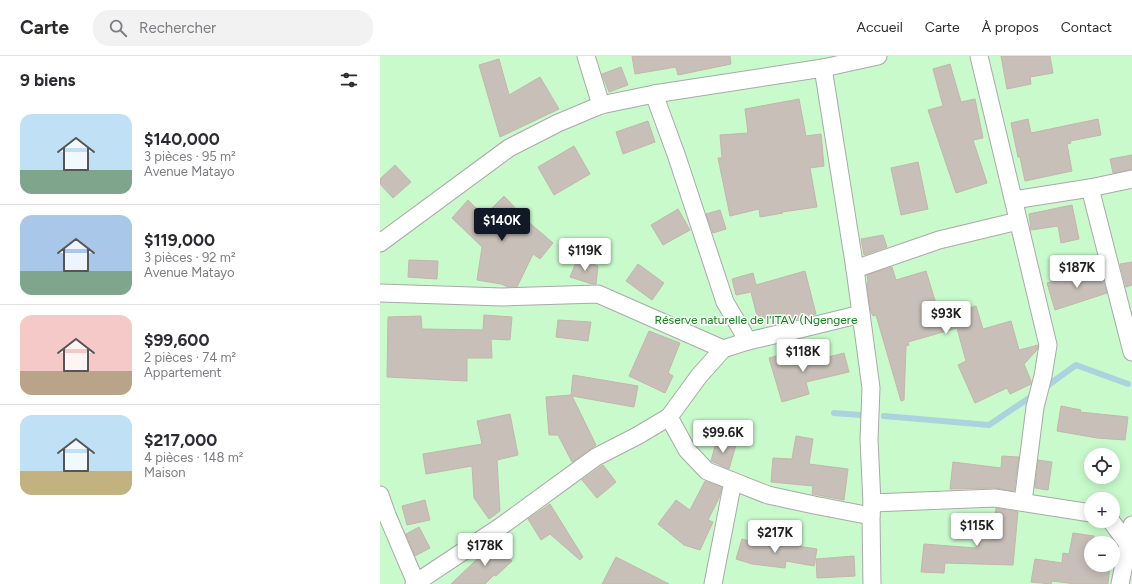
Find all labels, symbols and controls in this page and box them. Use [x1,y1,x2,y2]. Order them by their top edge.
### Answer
search box [93,10,373,46]
text: Carte [20,16,69,39]
icon: search [107,17,129,39]
text: Rechercher [139,19,216,37]
text: Accueil [857,19,903,36]
text: Carte [925,19,960,36]
text: À propos [982,19,1039,36]
text: Contact [1061,19,1112,36]
icon: filters [338,69,360,91]
text: 9 biens [20,70,76,90]
text: $140,000 [144,129,220,149]
icon: home [52,130,100,178]
text: 3 pièces · 95 m² [144,149,236,164]
text: Avenue Matayo [144,164,234,179]
pin: $140K [474,208,530,242]
text: $140K [483,213,521,228]
text: $119,000 [144,230,215,250]
icon: home [52,231,100,279]
pin: $119K [557,238,613,272]
text: $119K [568,243,602,258]
text: 3 pièces · 92 m² [144,250,236,265]
pin: $187K [1049,255,1105,289]
text: $187K [1059,260,1095,275]
text: Avenue Matayo [144,265,234,280]
pin: $93K [922,301,970,335]
text: $93K [931,306,961,321]
park label: Réserve naturelle de l'ITAV (Ngengere [655,313,858,327]
text: $99,600 [144,330,209,350]
icon: home [52,331,100,379]
pin: $118K [775,339,831,373]
text: $118K [786,344,820,359]
text: 2 pièces · 74 m² [144,350,236,365]
text: Appartement [144,365,222,380]
pin: $99.6K [690,420,756,454]
text: $99.6K [702,425,744,440]
text: $217,000 [144,430,217,450]
icon: home [52,431,100,479]
map controls [1084,448,1120,572]
button: locate [1084,448,1120,484]
text: 4 pièces · 148 m² [144,450,243,465]
text: Maison [144,465,186,480]
button: + [1084,492,1120,528]
pin: $115K [949,513,1005,547]
text: $115K [960,518,994,533]
pin: $217K [747,520,803,554]
text: $217K [757,525,793,540]
pin: $178K [457,533,513,567]
button: − [1084,536,1120,572]
text: $178K [467,538,503,553]

